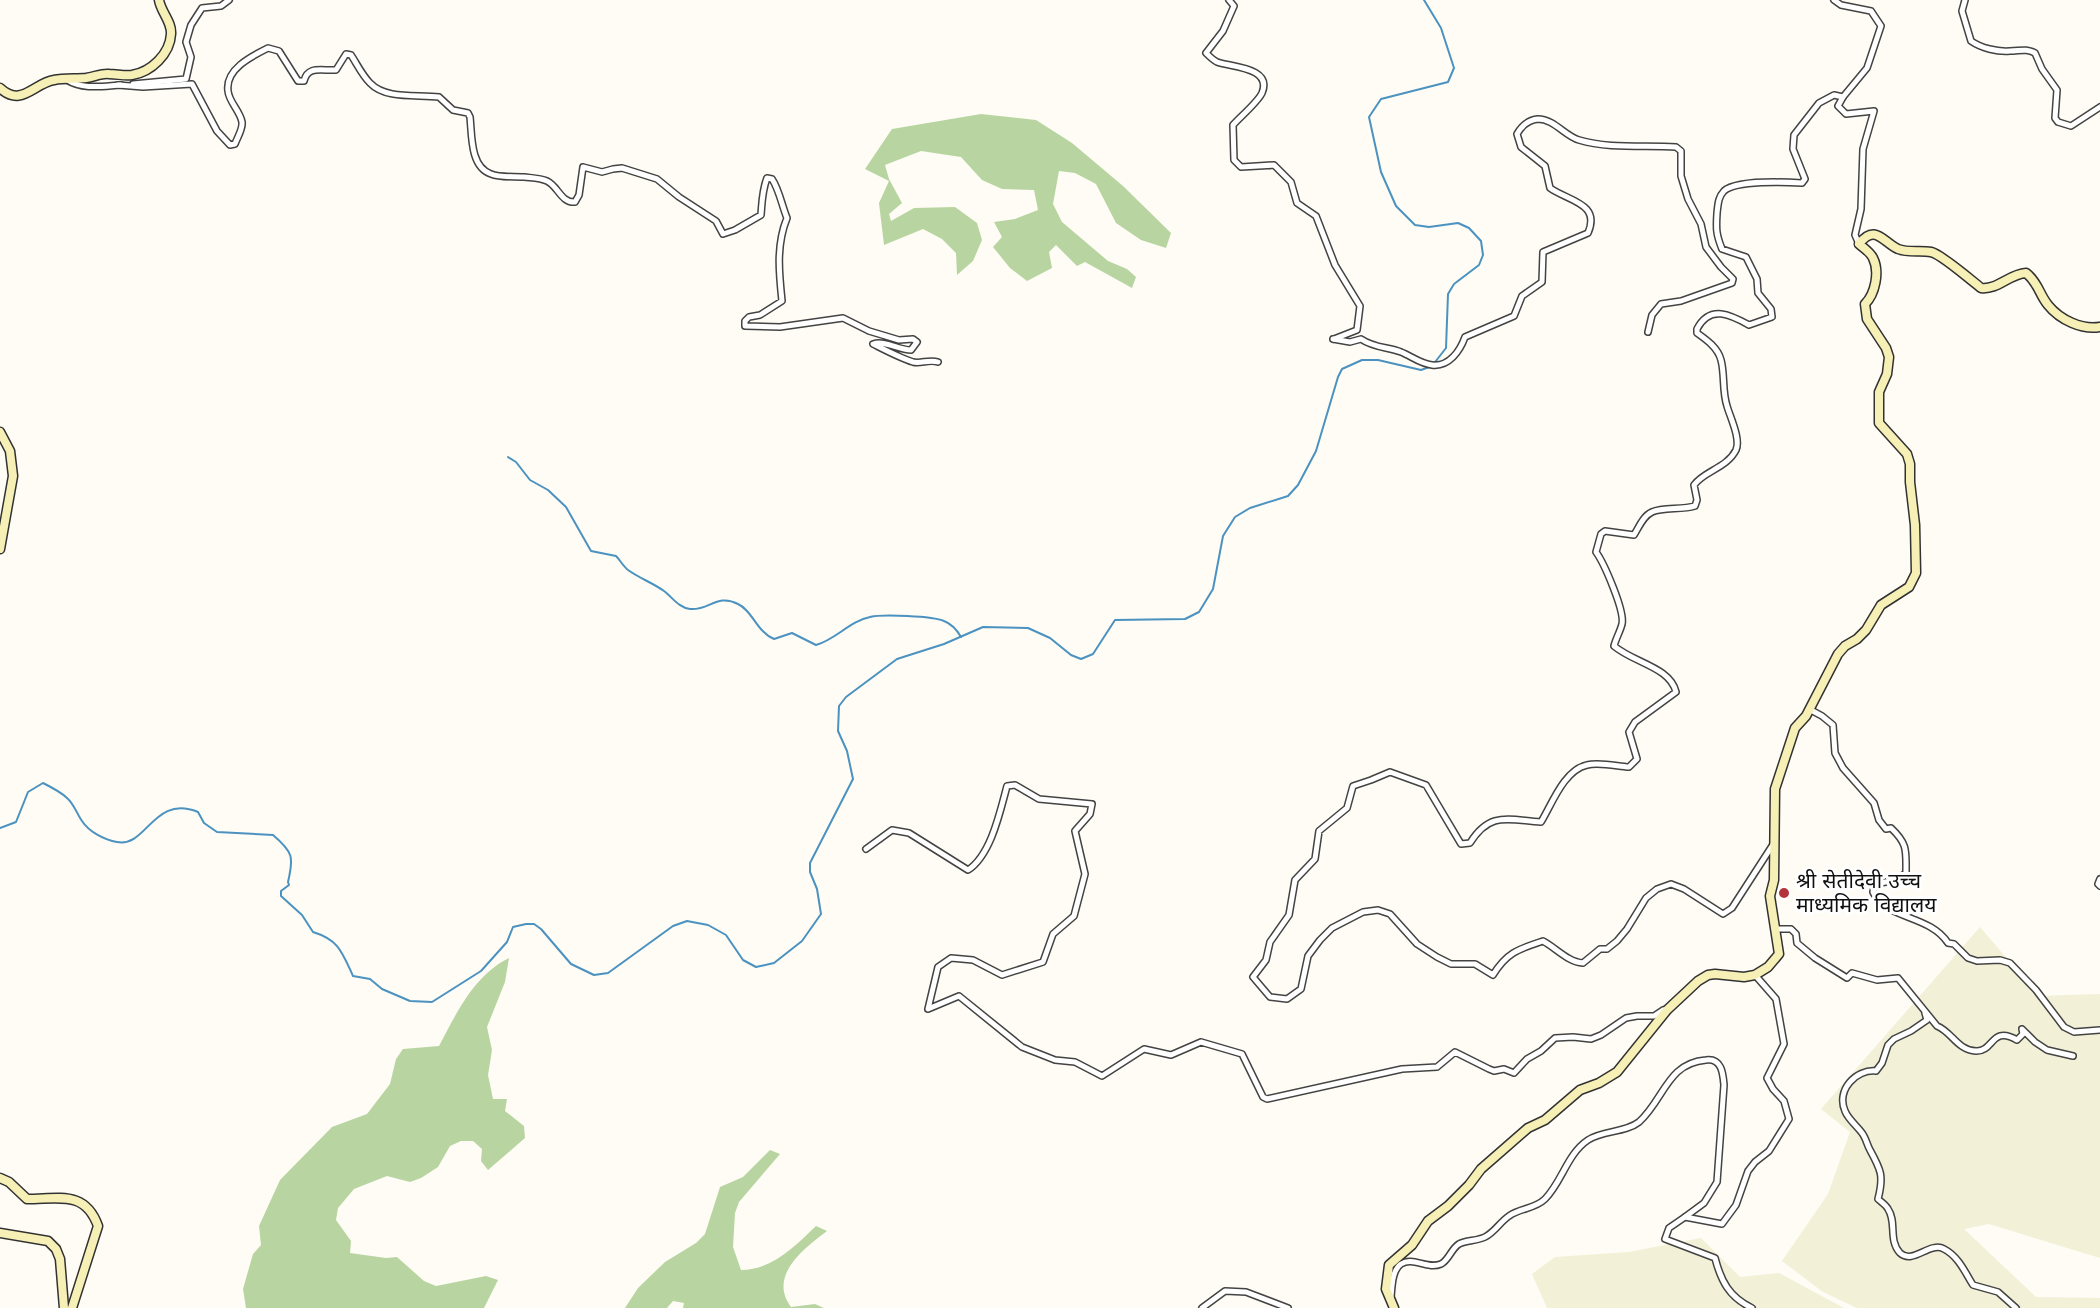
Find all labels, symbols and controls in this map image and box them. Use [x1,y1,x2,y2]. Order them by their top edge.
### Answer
place label: श्री सेतीदेवी उच्च माध्यमिक विद्यालय [1796,868,1937,918]
marker: श्री सेतीदेवी उच्च माध्यमिक विद्यालय [1777,886,1791,900]

